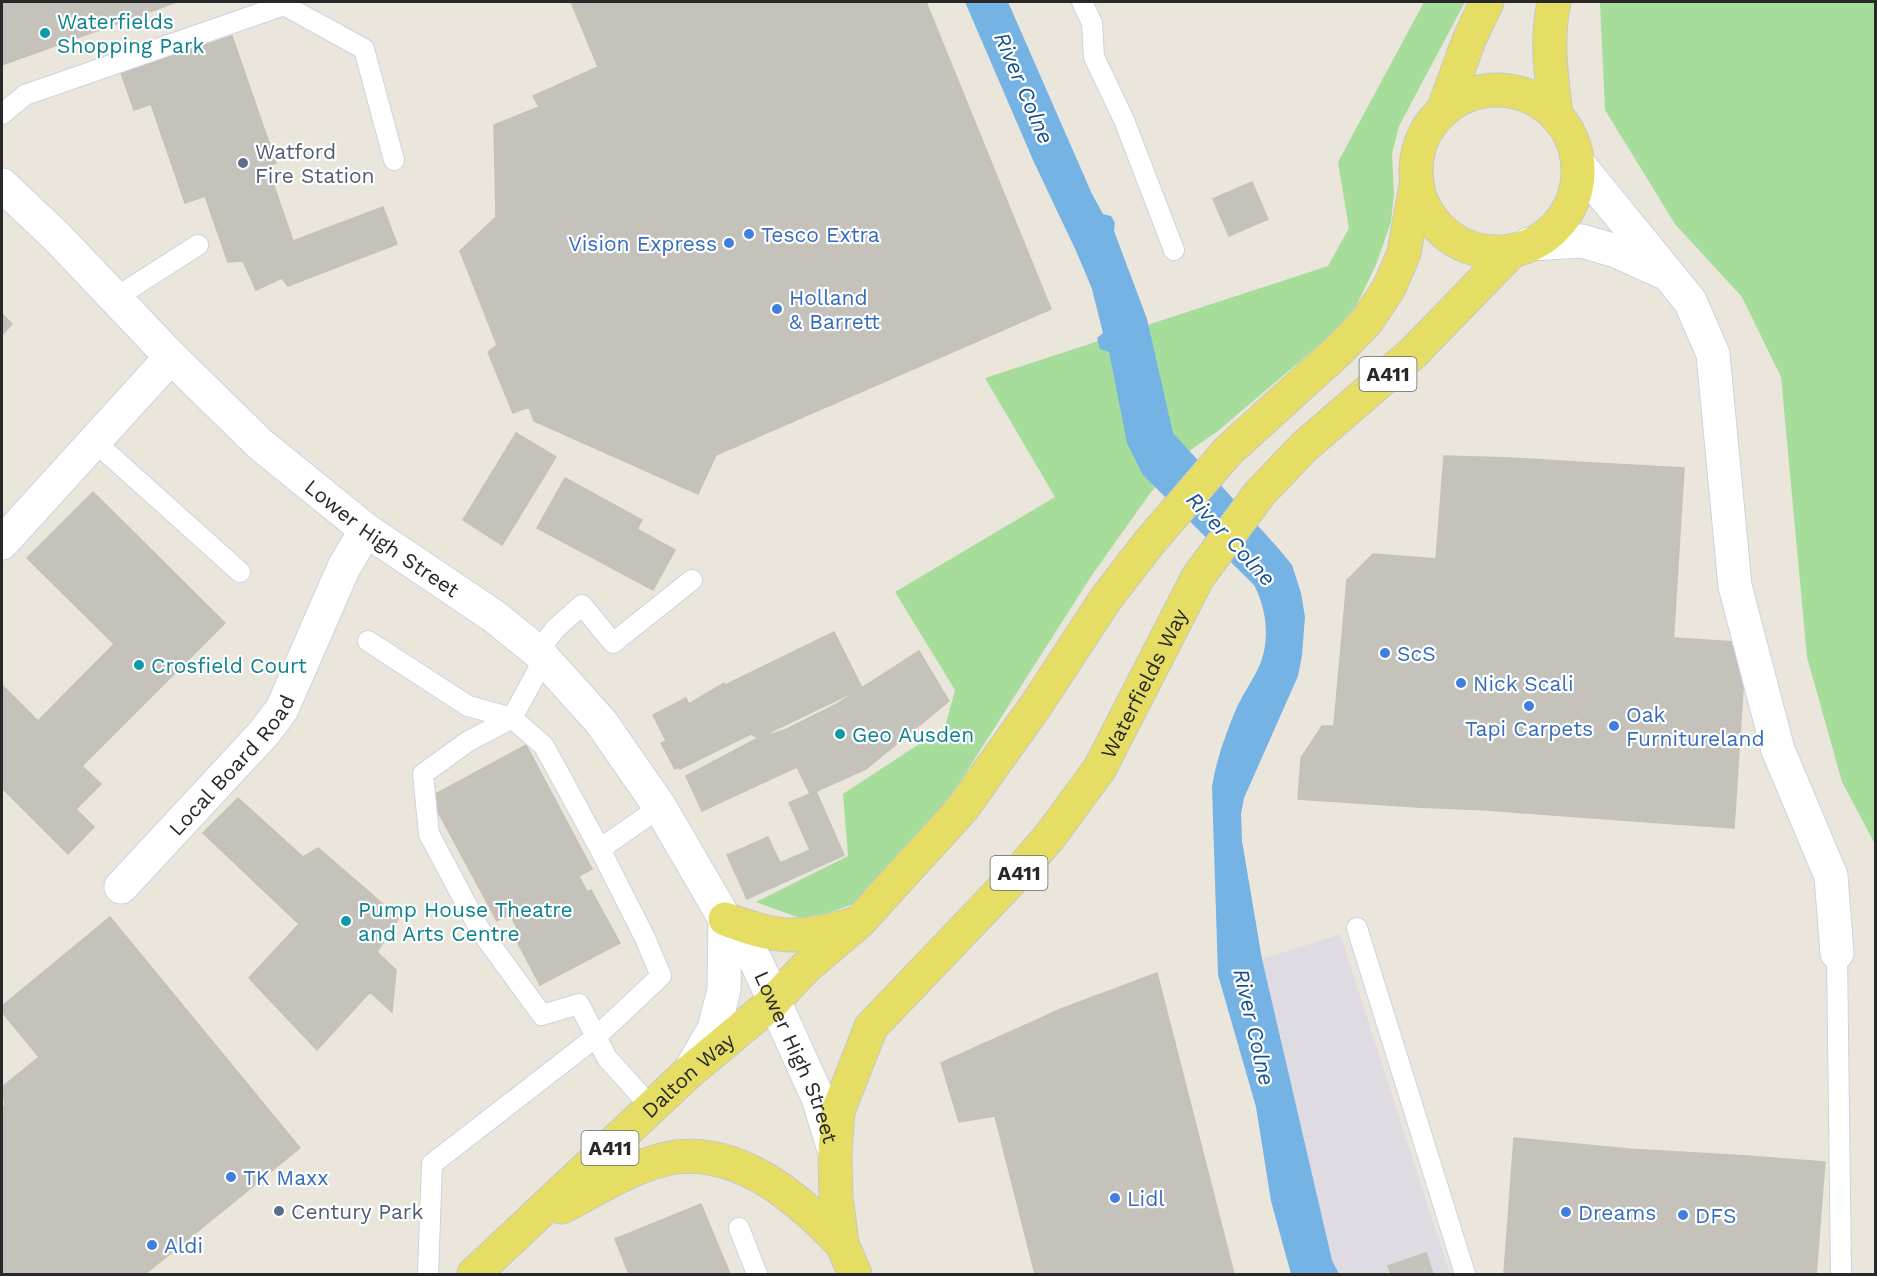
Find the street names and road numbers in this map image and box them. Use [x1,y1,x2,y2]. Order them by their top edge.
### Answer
road number: A411 [1360,357,1416,391]
street label: Lower High Street [300,473,465,602]
street label: Waterfields Way [1095,604,1192,762]
street label: Local Board Road [163,691,299,840]
road number: A411 [990,856,1048,890]
street label: Lower High Street [750,967,844,1146]
street label: Dalton Way [636,1027,739,1123]
road number: A411 [582,1131,638,1165]

